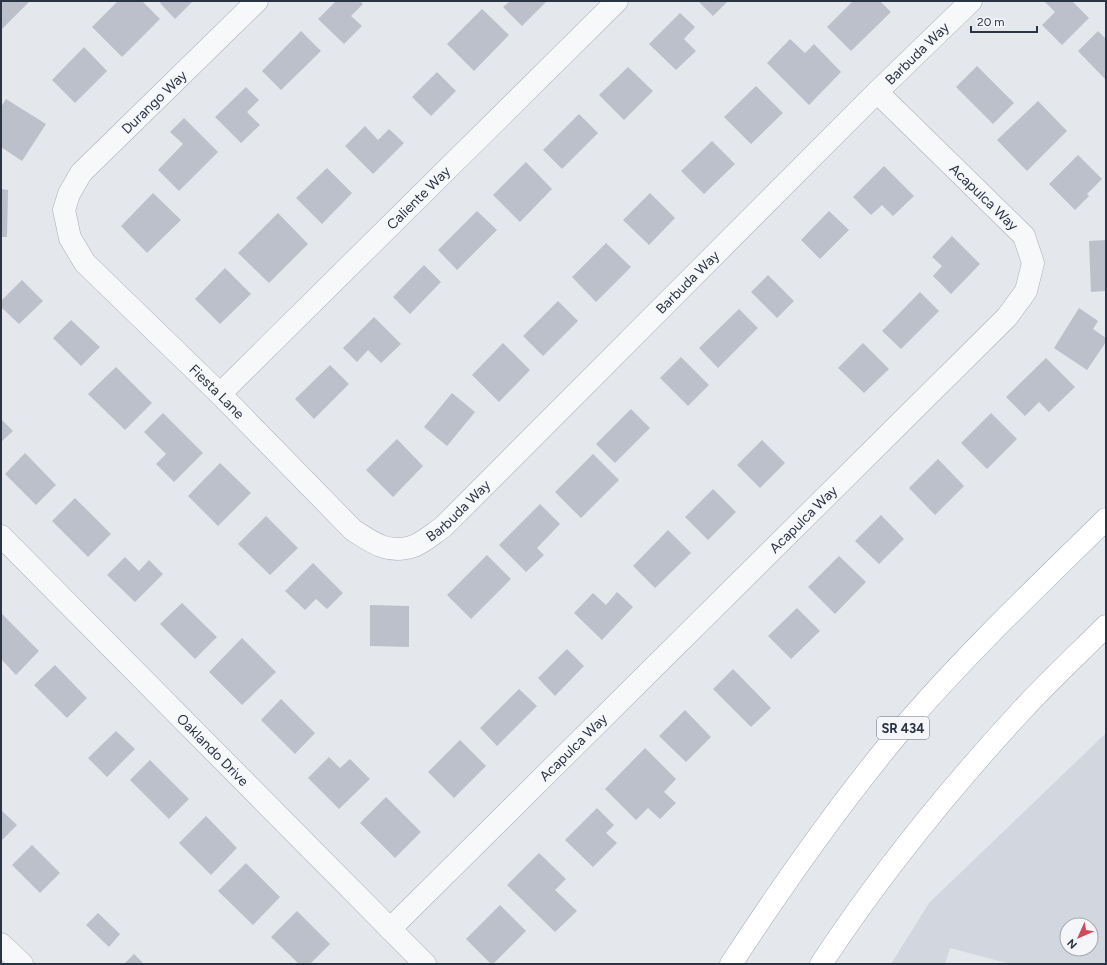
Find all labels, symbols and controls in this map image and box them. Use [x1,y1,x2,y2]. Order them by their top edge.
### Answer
scale bar [971,8,1037,34]
text: 20 m [977,15,1005,29]
street label: Barbuda Way [882,18,953,89]
street label: Durango Way [118,67,191,138]
street label: Acapulca Way [946,160,1022,235]
street label: Caliente Way [383,162,454,233]
street label: Barbuda Way [653,247,723,318]
street label: Fiesta Lane [185,361,248,423]
street label: Barbuda Way [423,476,495,546]
street label: Acapulca Way [766,482,842,557]
street label: Oaklando Drive [173,710,252,790]
street label: Acapulca Way [536,710,611,785]
road number: SR 434 [877,717,929,739]
north arrow [1059,917,1099,957]
text: N [1065,936,1080,951]

